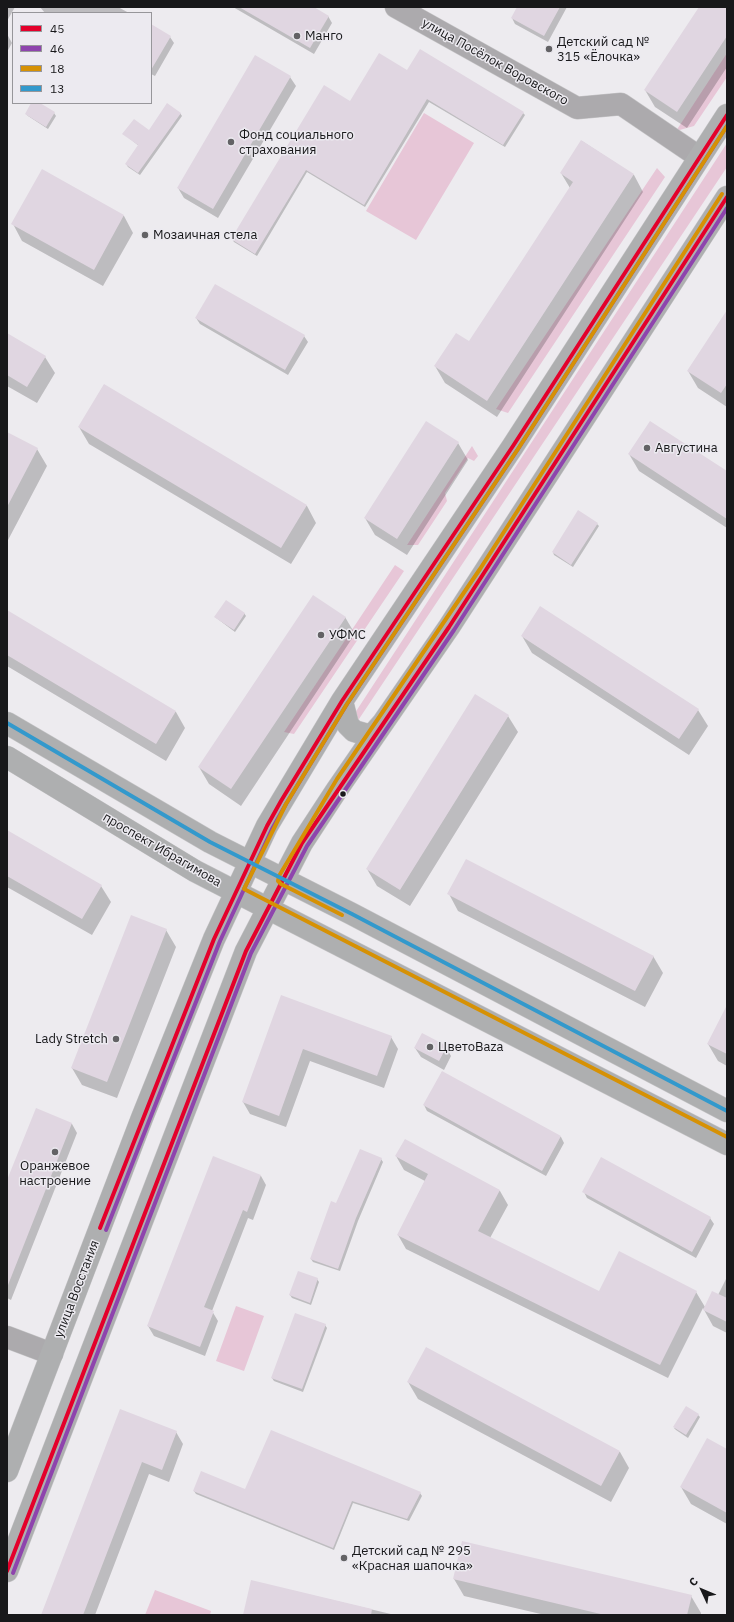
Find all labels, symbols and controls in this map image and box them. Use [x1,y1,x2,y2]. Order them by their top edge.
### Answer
legend [12,12,152,104]
street label: улица Посёлок Воровского [419,15,571,109]
text: 45 [50,21,64,36]
place label: Манго [305,28,343,44]
marker: Манго [292,31,302,41]
place label: Детский сад № 315 «Ёлочка» [557,34,649,65]
text: 46 [50,41,64,56]
marker: Детский сад № 315 «Ёлочка» [544,44,554,54]
text: 18 [50,61,64,76]
text: 13 [50,81,64,96]
place label: Фонд социального страхования [239,127,354,158]
marker: Фонд социального страхования [226,137,236,147]
place label: Мозаичная стела [153,227,257,243]
marker: Мозаичная стела [140,230,150,240]
place label: Августина [655,440,718,456]
marker: Августина [642,443,652,453]
place label: УФМС [329,627,366,643]
marker: УФМС [316,630,326,640]
unlabelled marker [338,789,348,799]
street label: проспект Ибрагимова [100,810,224,890]
place label: Lady Stretch [35,1031,108,1047]
marker: Lady Stretch [111,1034,121,1044]
place label: ЦветоBaza [438,1039,503,1055]
marker: ЦветоBaza [425,1042,435,1052]
marker: Оранжевое настроение [50,1147,60,1157]
place label: Оранжевое настроение [19,1158,91,1189]
street label: улица Восстания [51,1238,103,1340]
place label: Детский сад № 295 «Красная шапочка» [352,1543,473,1574]
marker: Детский сад № 295 «Красная шапочка» [339,1553,349,1563]
north arrow [682,1570,722,1610]
text: С [686,1574,701,1589]

